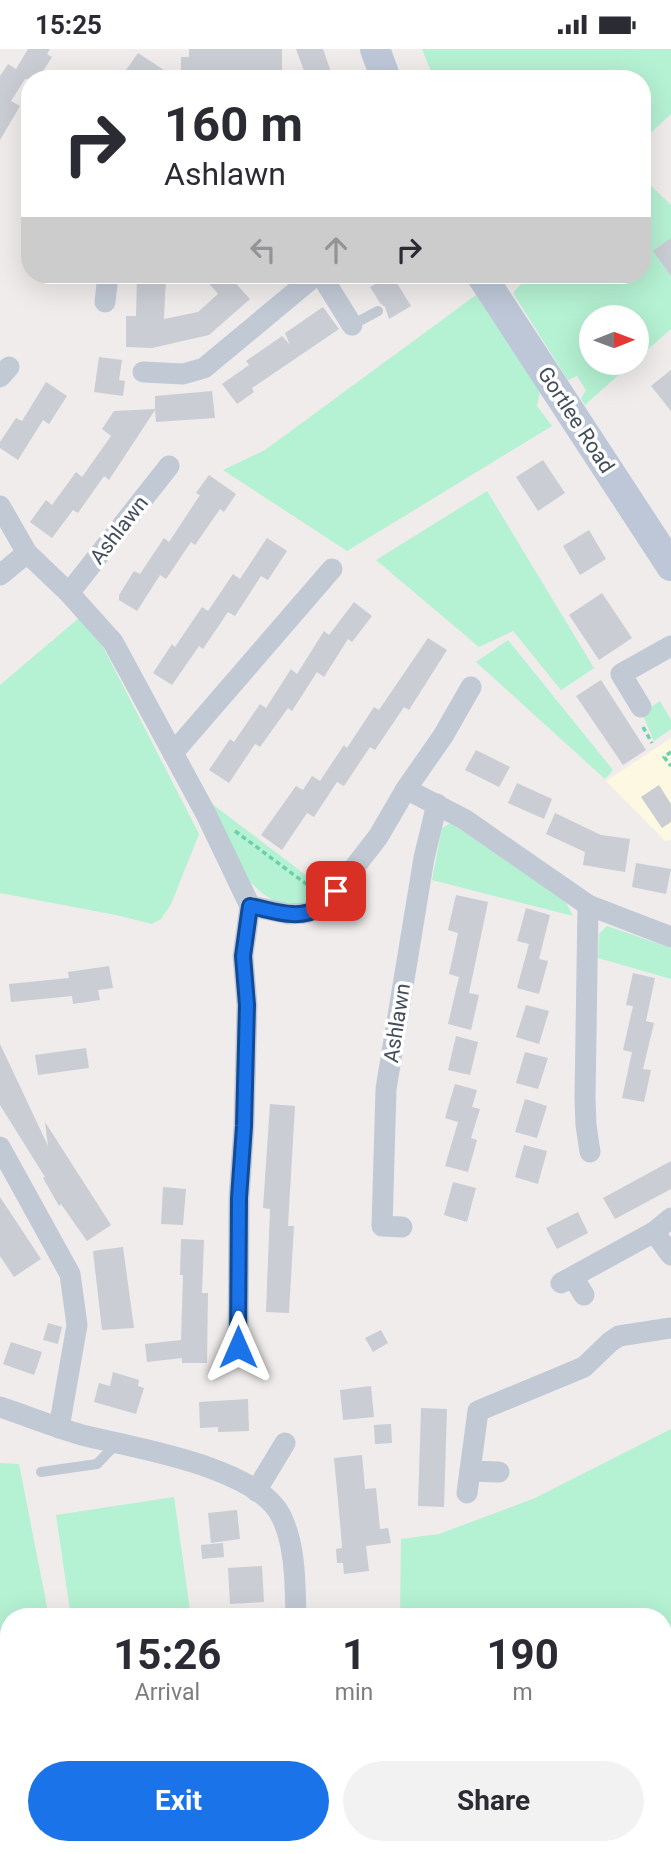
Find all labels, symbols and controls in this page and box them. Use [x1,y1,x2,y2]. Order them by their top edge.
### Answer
text: 15:25 [35,10,102,40]
text: 160 m [164,96,303,153]
icon: right [49,98,140,189]
text: Ashlawn [164,155,286,193]
icon: left [244,231,282,269]
icon: ahead [317,231,355,269]
icon: right [390,231,428,269]
north arrow [579,305,649,375]
map controls [579,305,649,375]
street label: Gortlee Road [533,362,619,478]
street label: Ashlawn [85,491,153,569]
pin [306,861,366,921]
icon: arrive [317,872,355,910]
street label: Ashlawn [379,982,415,1064]
position arrow [201,1310,275,1384]
text: 15:26 [113,1630,221,1679]
text: 1 [342,1630,366,1679]
text: 190 [486,1630,559,1679]
text: Arrival [135,1679,200,1706]
text: min [335,1679,373,1706]
text: m [513,1679,533,1706]
button: Exit [28,1761,329,1841]
button: Share [343,1761,644,1841]

